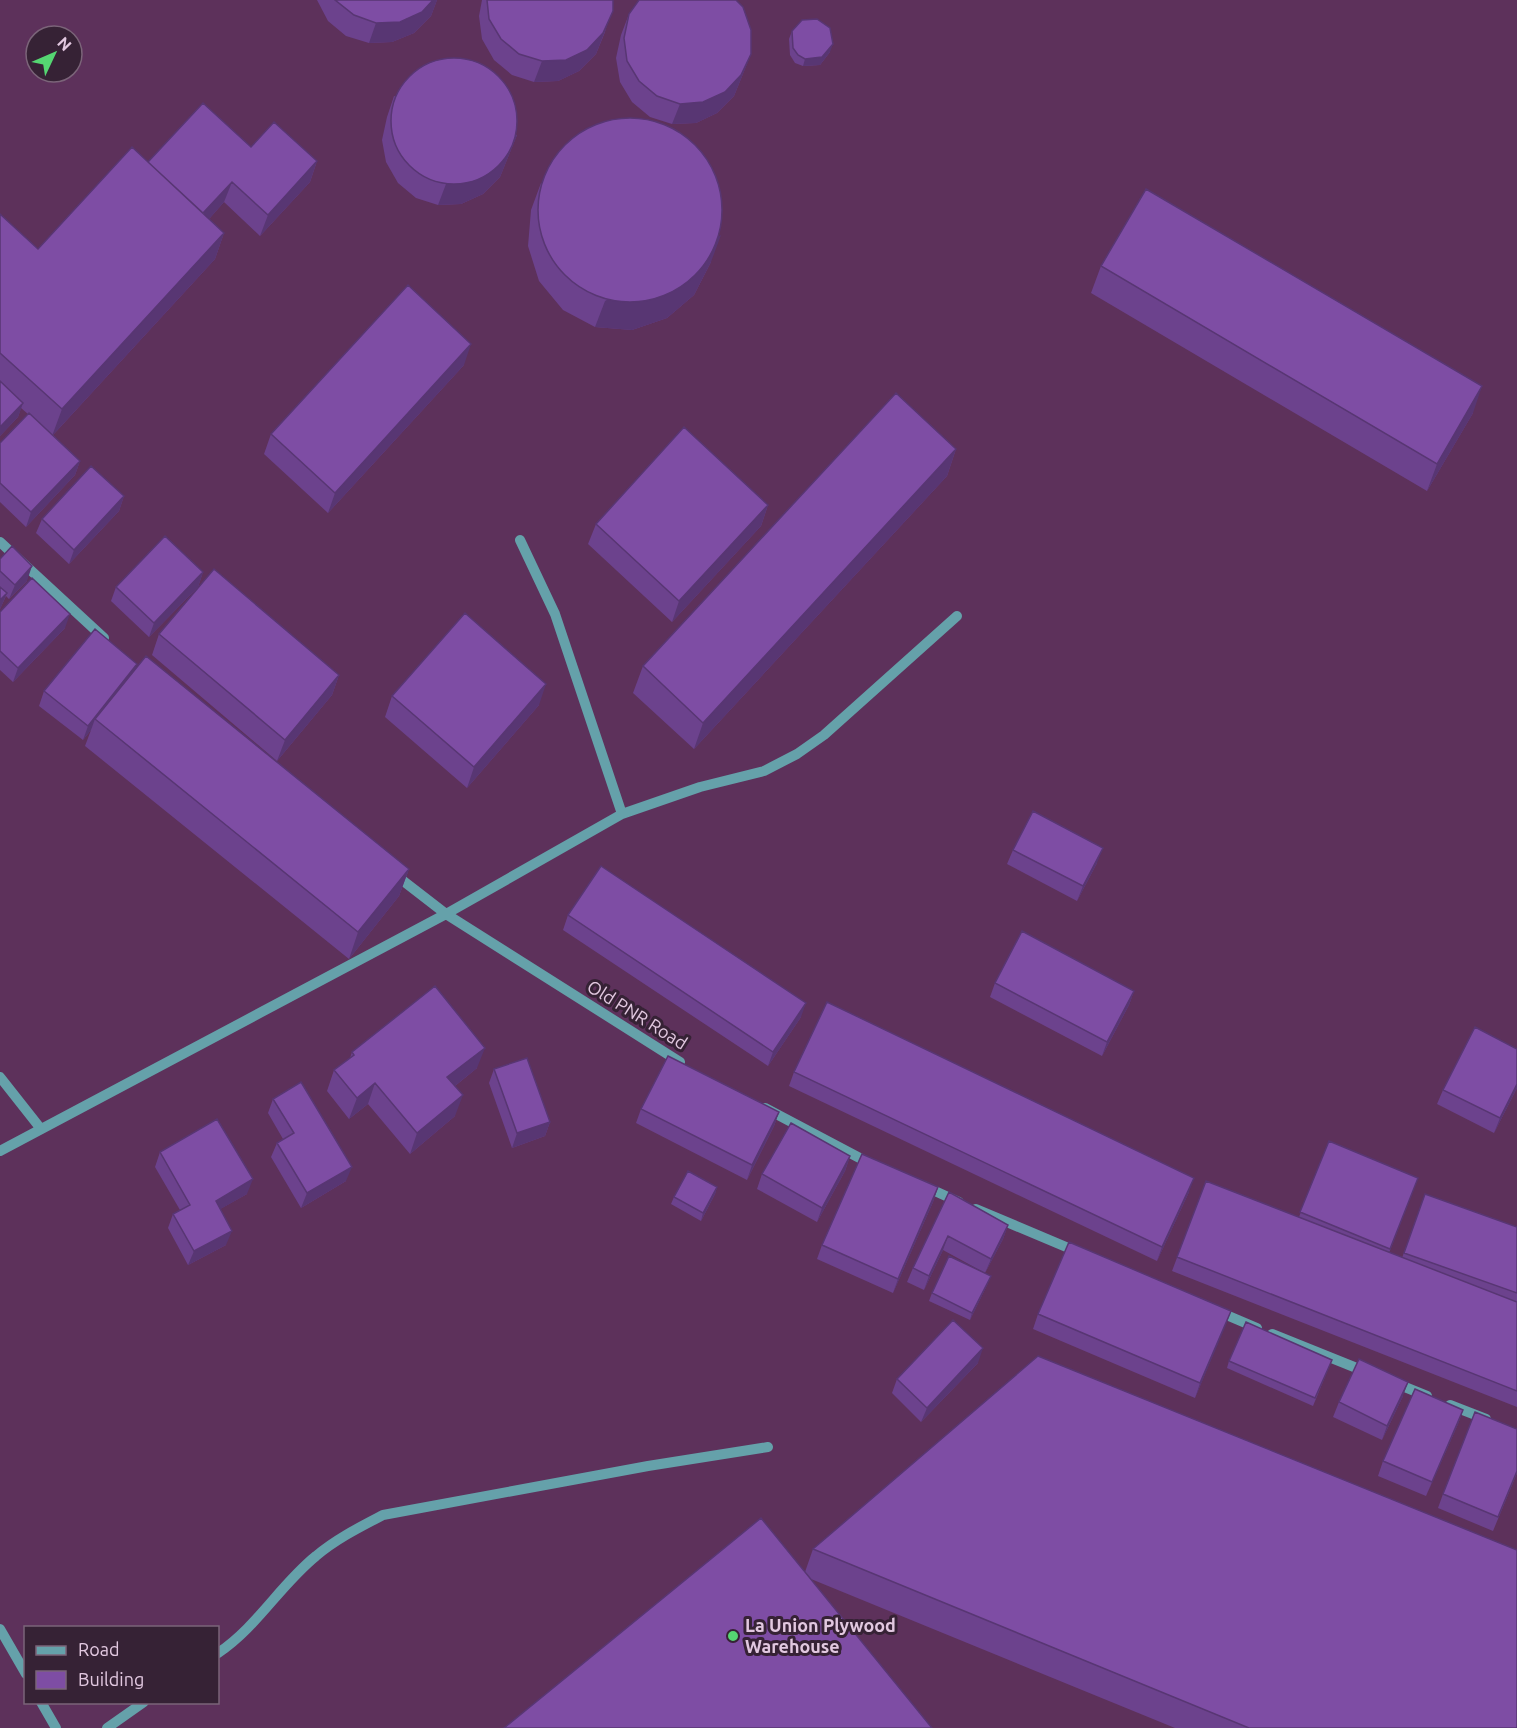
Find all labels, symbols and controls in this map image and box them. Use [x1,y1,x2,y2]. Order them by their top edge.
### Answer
north arrow [24,24,84,84]
text: N [54,33,75,54]
street label: Old PNR Road [584,976,691,1053]
place label: La Union Plywood Warehouse [745,1615,896,1656]
legend [24,1626,219,1704]
marker: La Union Plywood Warehouse [726,1629,740,1643]
text: Road [78,1639,120,1659]
text: Building [78,1669,144,1689]

